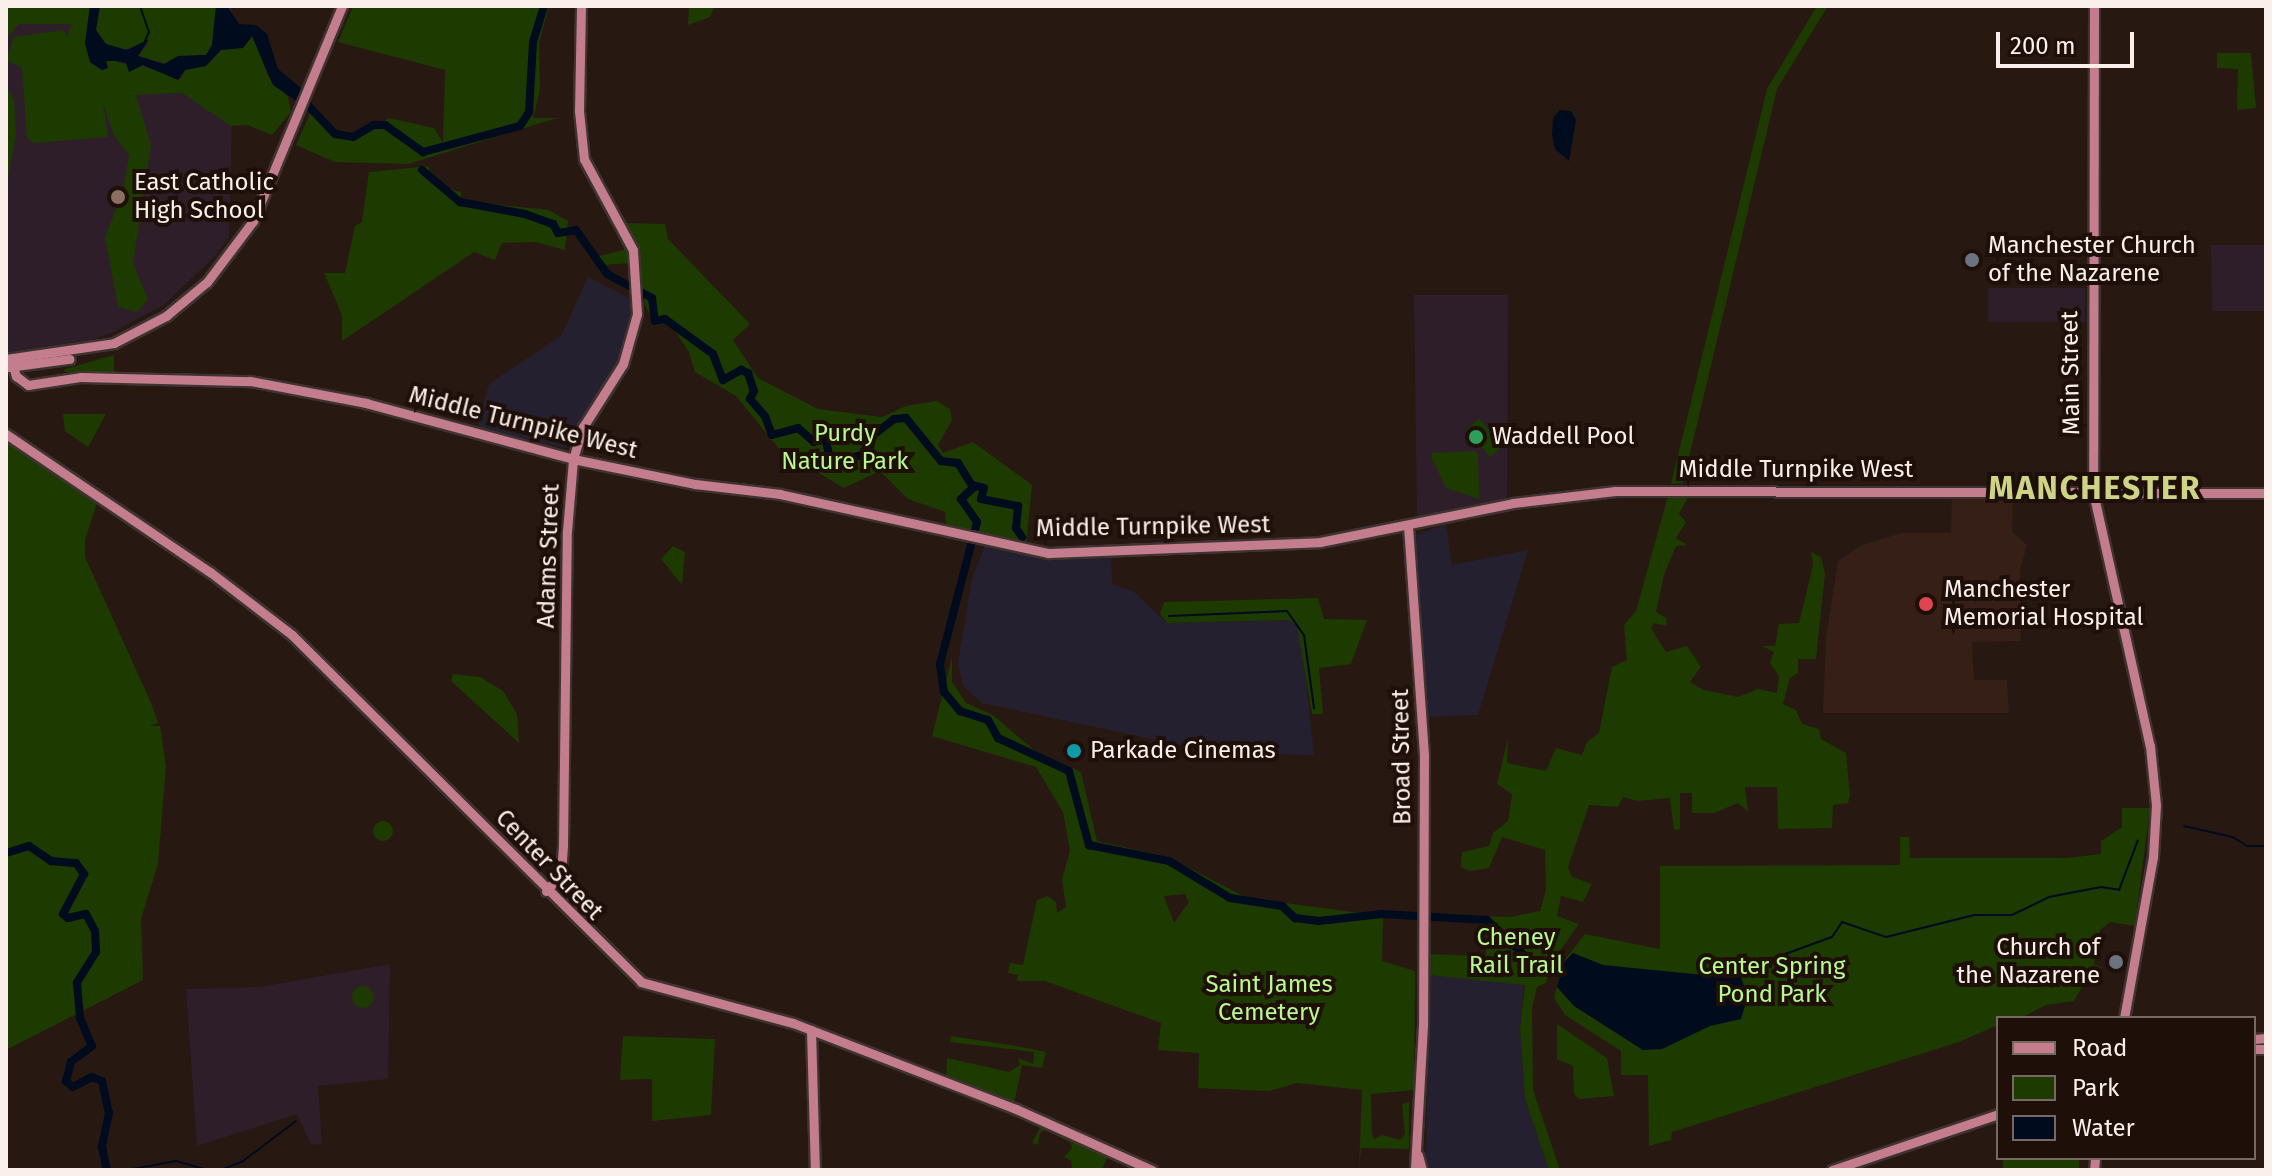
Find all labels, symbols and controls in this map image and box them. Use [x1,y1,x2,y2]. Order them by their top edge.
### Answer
scale bar [2000,16,2138,66]
text: 200 m [2010,32,2076,60]
place label: East Catholic High School [134,169,274,225]
marker: East Catholic High School [109,188,127,206]
place label: Manchester Church of the Nazarene [1988,232,2196,288]
marker: Manchester Church of the Nazarene [1963,251,1981,269]
street label: Main Street [2056,311,2086,435]
street label: Middle Turnpike West [406,381,640,465]
park label: Purdy Nature Park [781,420,909,476]
place label: Waddell Pool [1492,423,1635,451]
marker: Waddell Pool [1467,428,1485,446]
street label: Middle Turnpike West [1679,456,1913,484]
district label: MANCHESTER [1989,469,2201,507]
street label: Adams Street [532,483,566,629]
street label: Middle Turnpike West [1036,511,1270,543]
place label: Manchester Memorial Hospital [1944,576,2143,632]
marker: Manchester Memorial Hospital [1915,593,1937,615]
street label: Broad Street [1386,689,1418,825]
place label: Parkade Cinemas [1090,737,1276,765]
marker: Parkade Cinemas [1065,742,1083,760]
street label: Center Street [489,804,609,926]
park label: Cheney Rail Trail [1469,924,1563,980]
place label: Church of the Nazarene [1956,934,2100,990]
park label: Center Spring Pond Park [1698,953,1846,1009]
marker: Church of the Nazarene [2107,953,2125,971]
park label: Saint James Cemetery [1205,971,1333,1027]
legend [1996,1016,2256,1160]
text: Road [2072,1034,2127,1062]
text: Park [2072,1074,2119,1102]
text: Water [2072,1114,2135,1142]

